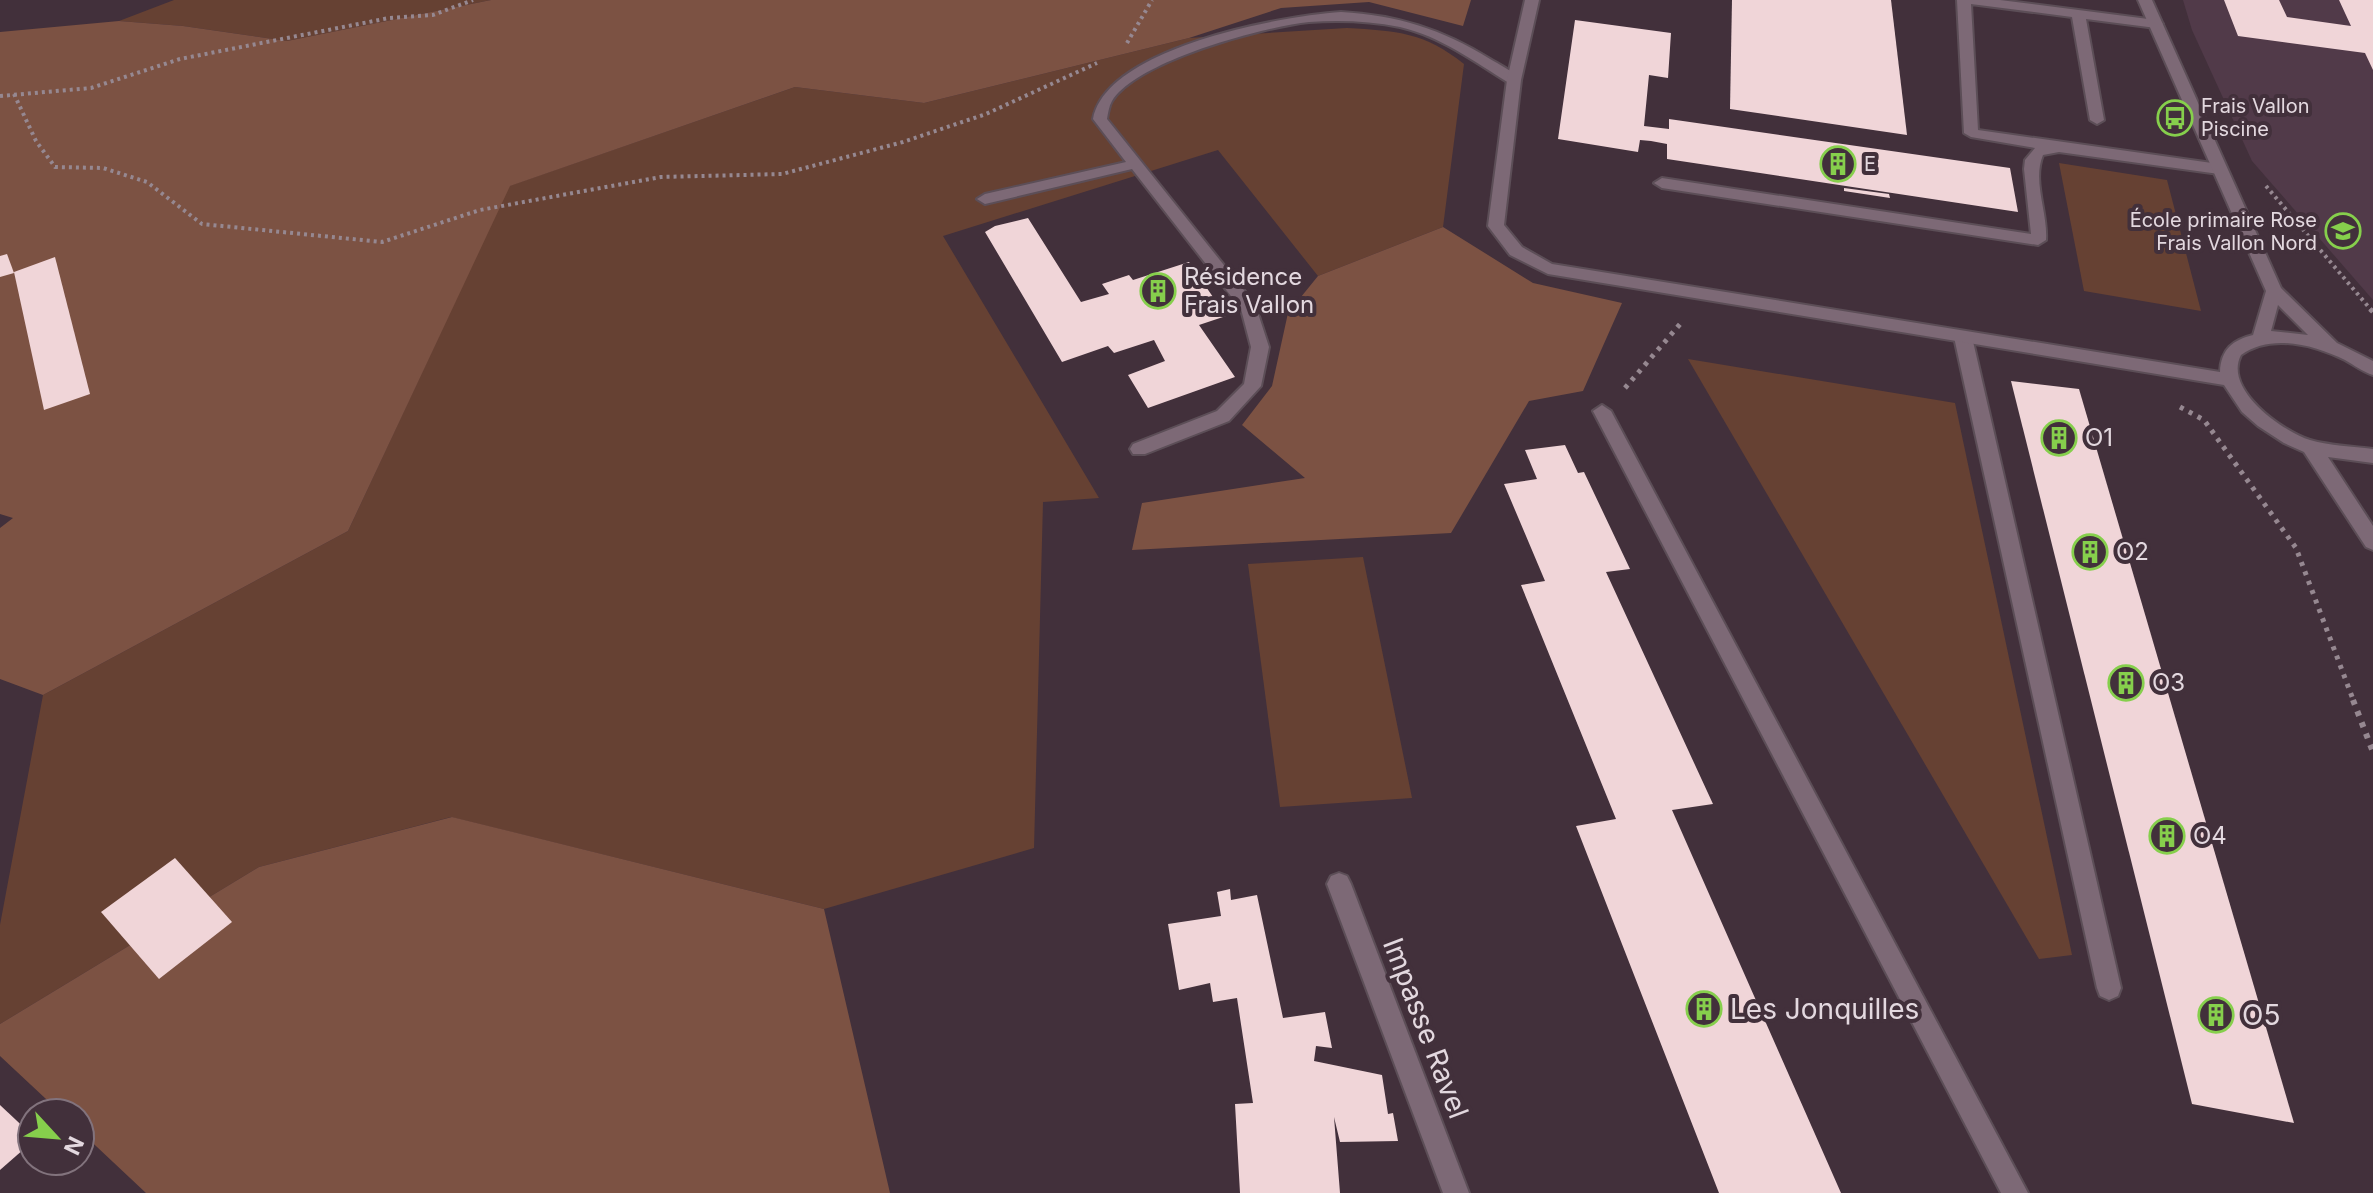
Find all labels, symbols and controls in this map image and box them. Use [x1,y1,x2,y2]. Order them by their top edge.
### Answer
place label: Frais Vallon Piscine [2201,94,2310,141]
bus stop icon: Frais Vallon Piscine [2156,99,2194,137]
building icon: E [1819,145,1857,183]
place label: E [1864,152,1876,176]
place label: École primaire Rose Frais Vallon Nord [2130,207,2317,255]
school or university icon: École primaire Rose Frais Vallon Nord [2324,212,2362,250]
place label: Résidence Frais Vallon [1184,262,1314,319]
building icon: Résidence Frais Vallon [1139,272,1177,310]
building icon: O1 [2040,419,2078,457]
place label: O1 [2085,423,2113,452]
building icon: O2 [2071,533,2109,571]
place label: O2 [2116,537,2149,566]
building icon: O3 [2107,664,2145,702]
place label: O3 [2152,668,2185,697]
building icon: O4 [2148,817,2186,855]
place label: O4 [2193,821,2227,850]
street label: Impasse Ravel [1376,933,1476,1123]
building icon: Les Jonquilles [1685,990,1723,1028]
place label: Les Jonquilles [1730,992,1919,1026]
building icon: O5 [2197,996,2235,1034]
place label: O5 [2242,998,2280,1032]
north arrow [16,1097,96,1177]
text: N [59,1133,89,1159]

